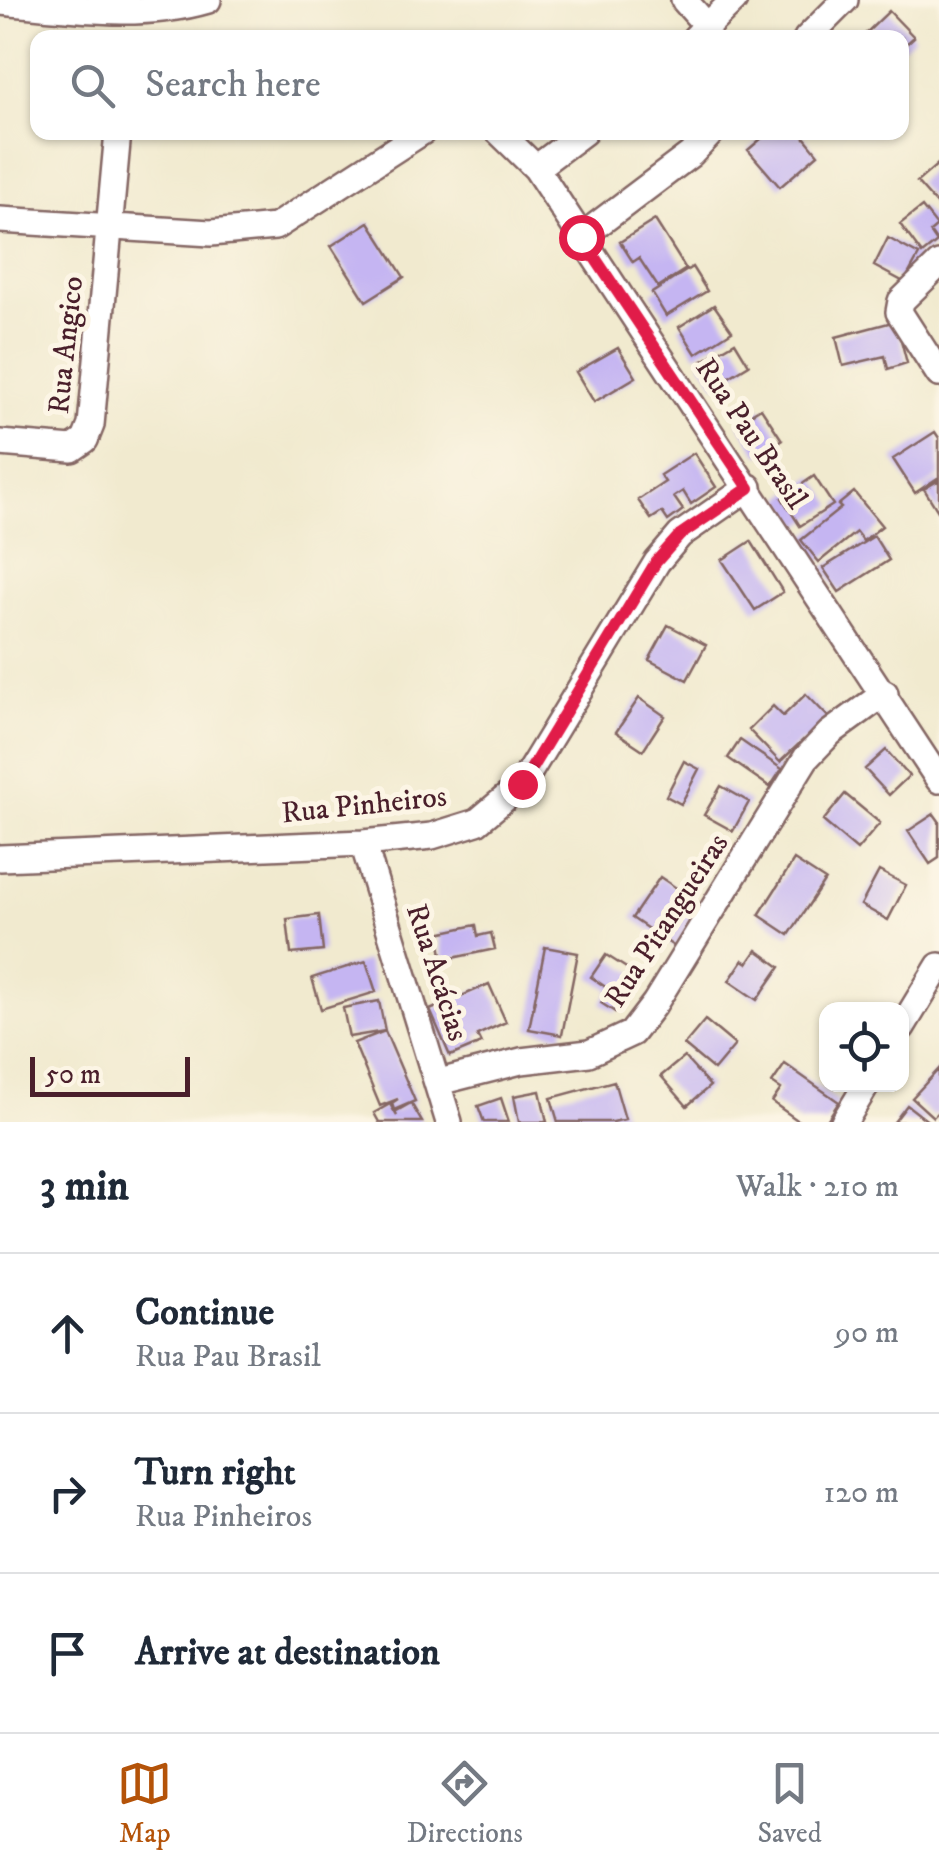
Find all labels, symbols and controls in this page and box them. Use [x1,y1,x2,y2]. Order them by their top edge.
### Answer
search box [30,30,909,140]
icon: search [65,58,120,113]
text: Search here [145,61,321,109]
route start [559,215,605,261]
street label: Rua Angico [41,274,92,416]
street label: Rua Pau Brasil [687,351,815,516]
route end [500,762,546,808]
street label: Rua Pinheiros [280,778,449,833]
street label: Rua Pitangueiras [597,827,737,1015]
street label: Rua Acácias [397,899,476,1046]
map controls [819,1002,909,1092]
button: locate [819,1002,909,1092]
scale bar [30,1052,190,1096]
text: 50 m [45,1057,101,1092]
text: 3 min [40,1161,129,1213]
text: Walk · 210 m [736,1167,899,1207]
text: Continue [135,1289,274,1337]
icon: ahead [40,1306,95,1361]
text: 90 m [835,1313,899,1353]
text: Rua Pau Brasil [135,1337,321,1377]
text: Turn right [135,1449,296,1497]
icon: right [40,1466,95,1521]
text: 120 m [823,1473,899,1513]
text: Rua Pinheiros [135,1497,312,1537]
icon: arrive [40,1626,95,1681]
text: Arrive at destination [135,1629,440,1677]
tab: Map [117,1756,172,1851]
tab: Directions [407,1756,523,1851]
tab: Saved [757,1756,822,1851]

